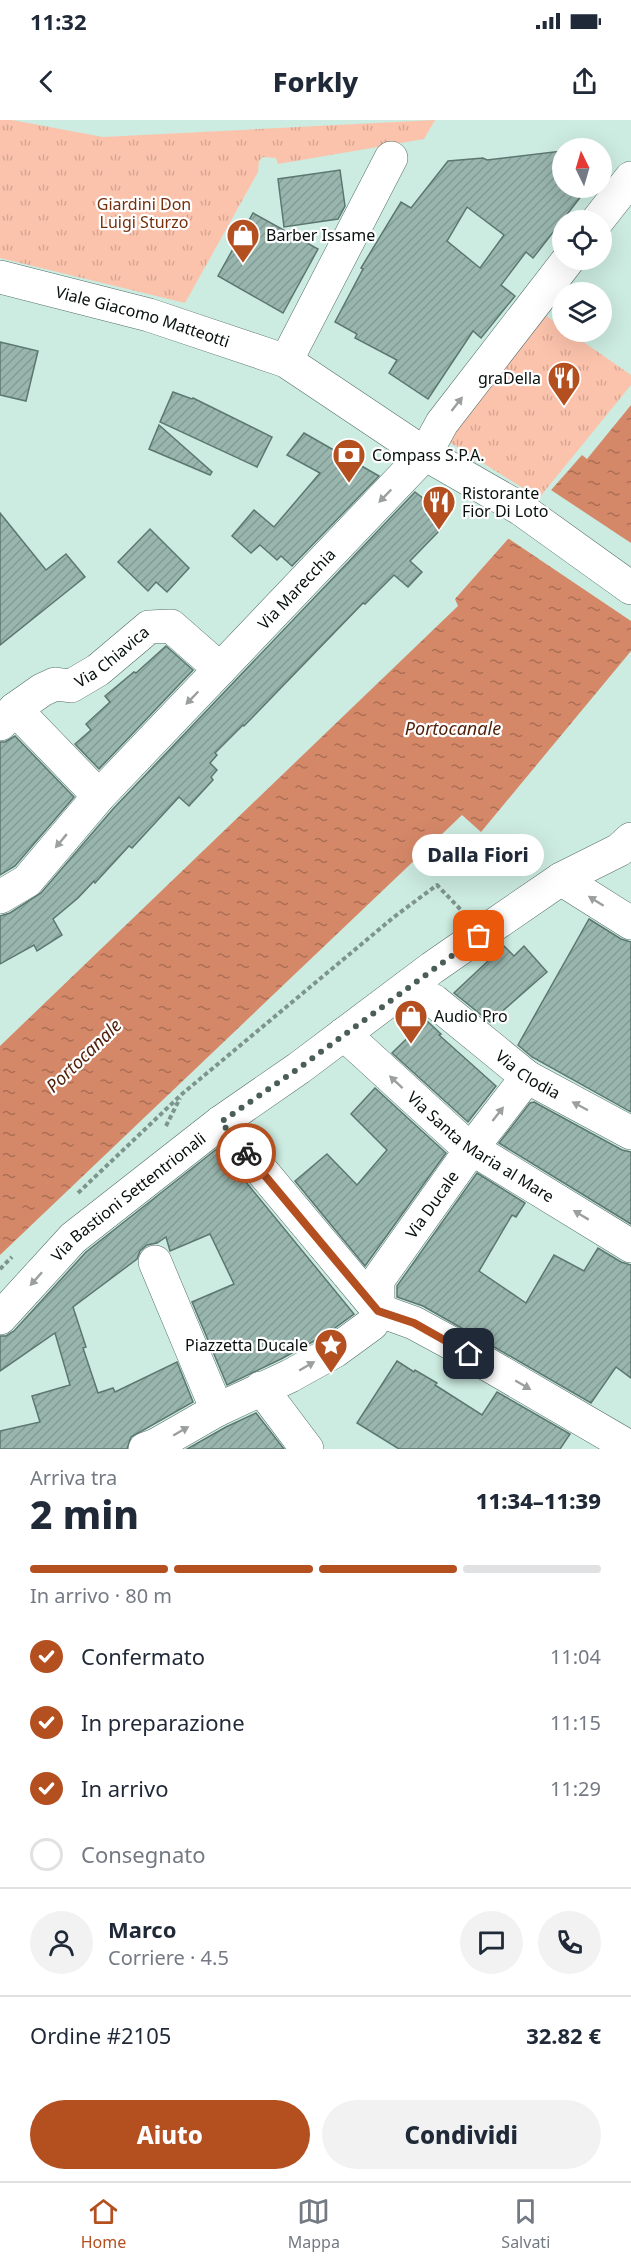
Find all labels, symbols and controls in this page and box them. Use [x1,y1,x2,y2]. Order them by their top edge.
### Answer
text: 11:32 [30,6,87,36]
text: Forkly [273,63,358,100]
icon: back [30,65,63,98]
icon: share [568,65,601,98]
north arrow [552,138,612,198]
map controls [552,138,612,342]
park label: Giardini Don Luigi Sturzo [97,193,191,233]
button: locate [552,210,612,270]
shop icon: Barber Issame [225,217,261,264]
place label: Barber Issame [266,224,375,246]
street label: Viale Giacomo Matteotti [53,281,233,352]
button: layers [552,282,612,342]
restaurant icon: graDella [546,360,582,407]
place label: graDella [478,367,541,389]
one-way arrow [450,397,462,412]
bank icon: Compass S.P.A. [331,437,367,484]
place label: Compass S.P.A. [372,444,485,466]
place label: Ristorante Fior Di Loto [462,482,548,522]
restaurant icon: Ristorante Fior Di Loto [421,484,457,531]
one-way arrow [379,489,393,503]
street label: Via Marecchia [253,544,340,634]
street label: Via Chiavica [70,621,154,692]
one-way arrow [186,691,200,705]
water label: Portocanale [405,716,501,740]
one-way arrow [54,833,67,849]
callout: Dalla Fiori [413,834,545,876]
text: Dalla Fiori [427,841,529,868]
one-way arrow [588,895,604,906]
pin [453,910,504,961]
icon: bag [462,919,495,952]
shop icon: Audio Pro [393,998,429,1045]
place label: Audio Pro [434,1005,508,1027]
water label: Portocanale [40,1013,126,1097]
street label: Via Clodia [491,1045,564,1104]
one-way arrow [389,1075,404,1089]
street label: Via Santa Maria al Mare [403,1086,558,1207]
one-way arrow [571,1101,588,1111]
one-way arrow [492,1106,504,1121]
courier [216,1123,276,1183]
street label: Via Bastioni Settentrionali [46,1127,210,1266]
icon: bike [230,1137,263,1170]
street label: Via Ducale [400,1166,464,1243]
one-way arrow [573,1209,589,1220]
one-way arrow [30,1271,43,1286]
place icon: Piazzetta Ducale [313,1327,349,1374]
pin [443,1328,494,1379]
place label: Piazzetta Ducale [185,1334,308,1356]
icon: home [452,1337,485,1370]
one-way arrow [299,1361,316,1371]
one-way arrow [515,1380,532,1390]
one-way arrow [173,1425,189,1436]
text: Arriva tra [30,1464,117,1491]
text: 11:34–11:39 [476,1485,601,1515]
text: 2 min [30,1487,139,1540]
text: In arrivo · 80 m [30,1582,172,1609]
icon: check [30,1640,63,1673]
text: Confermato [81,1641,205,1671]
text: 11:04 [550,1643,601,1670]
icon: check [30,1706,63,1739]
text: In preparazione [81,1707,245,1737]
text: 11:15 [550,1709,601,1736]
icon: check [30,1772,63,1805]
text: In arrivo [81,1773,168,1803]
text: 11:29 [550,1775,601,1802]
text: Consegnato [81,1839,205,1869]
button: person [30,1911,93,1974]
button: chat [460,1911,523,1974]
button: phone [538,1911,601,1974]
text: Marco [108,1914,176,1944]
text: Corriere · 4.5 [108,1944,229,1971]
text: Ordine #2105 [30,2020,171,2050]
text: 32.82 € [526,2020,601,2050]
button: Aiuto [30,2100,310,2169]
button: Condividi [322,2100,601,2169]
tab: Home [81,2195,126,2253]
tab: Mappa [288,2195,340,2253]
tab: Salvati [501,2195,550,2253]

